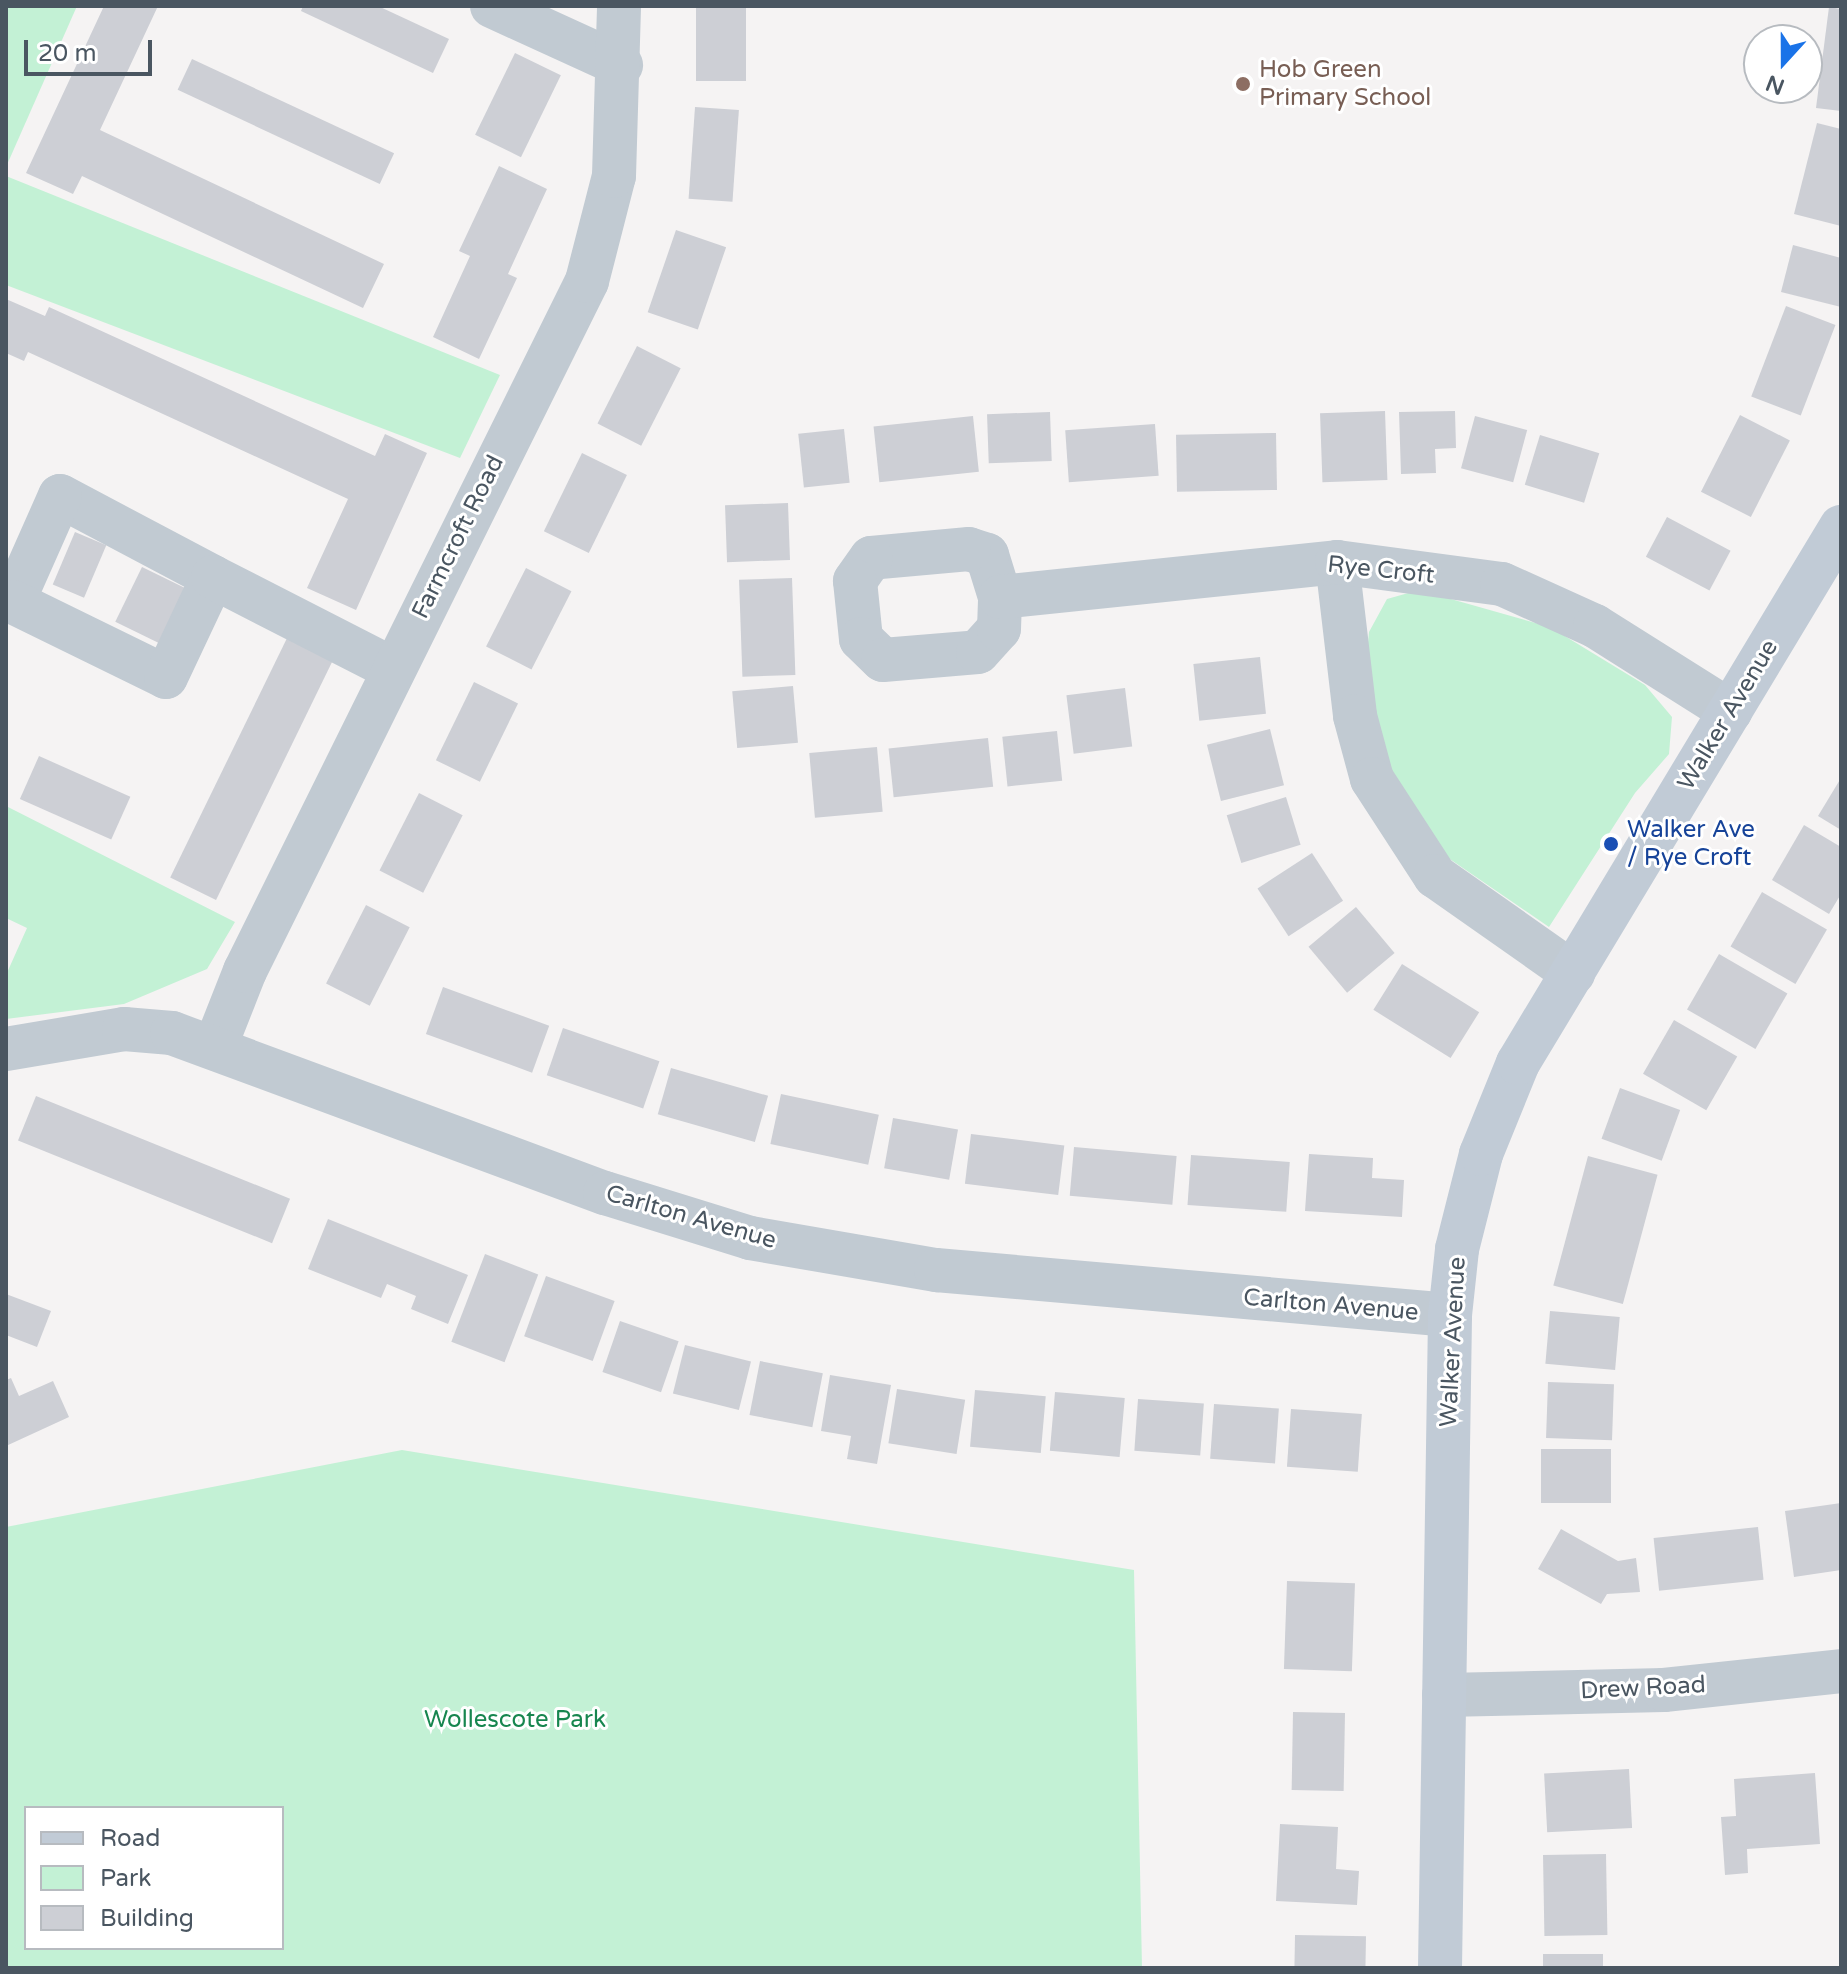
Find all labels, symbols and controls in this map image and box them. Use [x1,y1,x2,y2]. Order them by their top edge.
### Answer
scale bar [28,24,156,74]
north arrow [1743,24,1823,104]
text: 20 m [38,39,96,68]
place label: Hob Green Primary School [1259,56,1431,112]
text: N [1762,69,1788,100]
marker: Hob Green Primary School [1234,75,1252,93]
street label: Farmcroft Road [406,451,510,623]
street label: Rye Croft [1326,550,1436,590]
street label: Walker Avenue [1672,634,1784,796]
place label: Walker Ave / Rye Croft [1627,816,1755,872]
marker: Walker Ave / Rye Croft [1602,835,1620,853]
street label: Carlton Avenue [603,1179,779,1255]
street label: Walker Avenue [1434,1256,1472,1428]
street label: Carlton Avenue [1242,1283,1420,1327]
street label: Drew Road [1580,1670,1706,1706]
park label: Wollescote Park [424,1706,606,1734]
legend [24,1806,284,1950]
text: Road [100,1824,160,1853]
text: Park [100,1864,151,1893]
text: Building [100,1904,194,1933]

